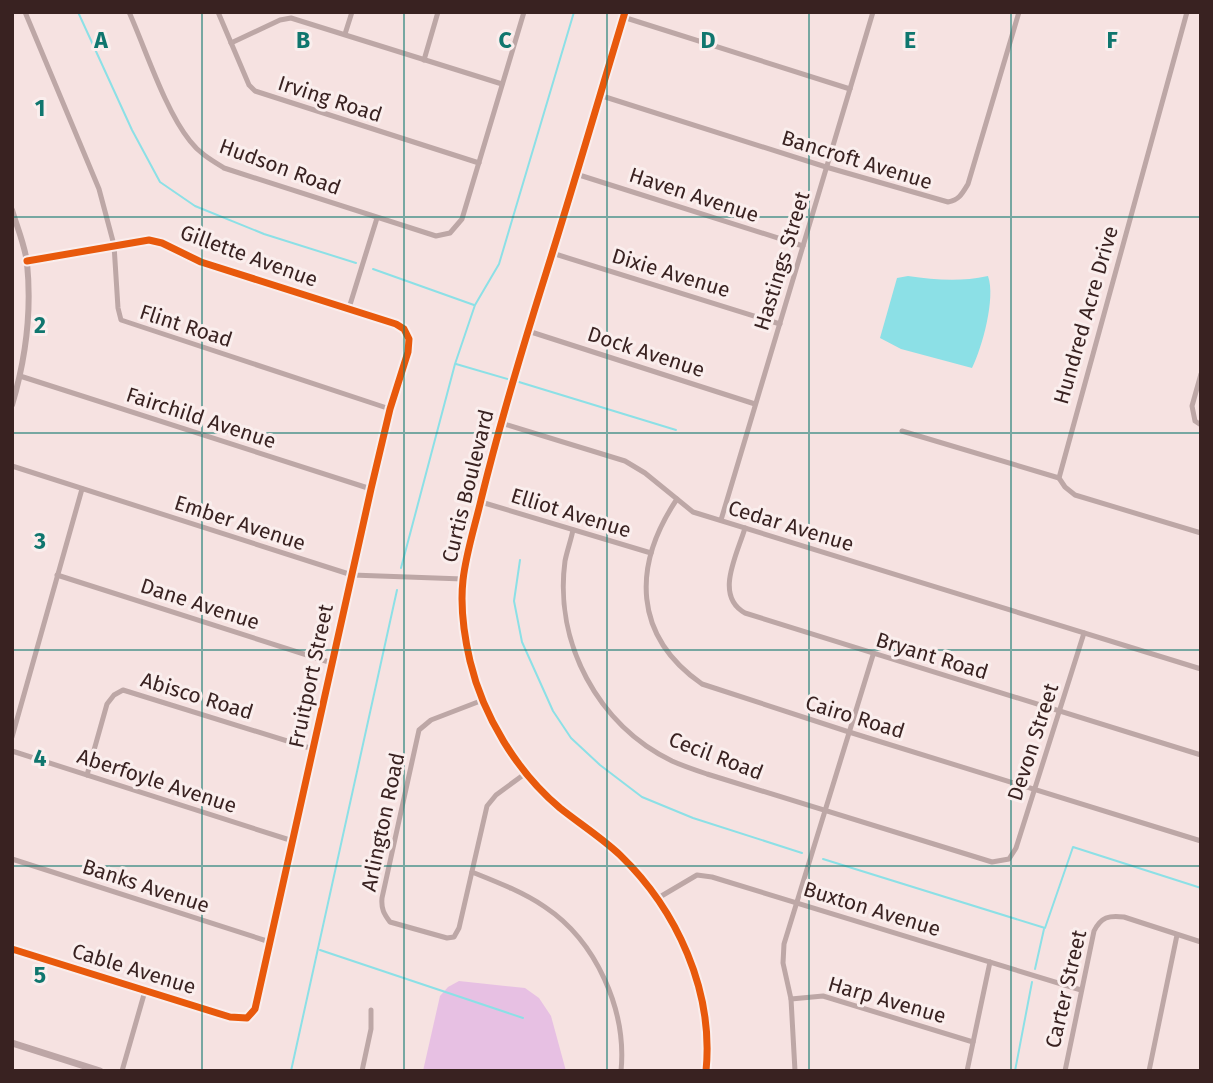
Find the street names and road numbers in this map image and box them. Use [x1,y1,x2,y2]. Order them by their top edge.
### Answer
street label: Irving Road [275,70,385,128]
street label: Bancroft Avenue [779,125,935,195]
street label: Hudson Road [216,133,344,201]
street label: Haven Avenue [626,162,762,228]
street label: Hastings Street [748,188,816,334]
street label: Gillette Avenue [177,219,321,293]
street label: Hundred Acre Drive [1048,223,1124,407]
street label: Dixie Avenue [609,243,733,303]
street label: Flint Road [136,299,236,353]
street label: Dock Avenue [584,321,708,383]
street label: Fairchild Avenue [123,382,279,454]
street label: Curtis Boulevard [436,407,500,565]
street label: Elliot Avenue [508,482,634,544]
street label: Ember Avenue [171,490,309,556]
street label: Cedar Avenue [725,495,857,557]
street label: Dane Avenue [137,573,263,635]
street label: Fruitport Street [283,601,339,750]
street label: Bryant Road [873,627,991,685]
street label: Abisco Road [138,667,256,725]
street label: Devon Street [1002,679,1064,804]
street label: Cairo Road [802,690,908,744]
street label: Cecil Road [665,726,767,786]
street label: Aberfoyle Avenue [74,743,240,819]
street label: Arlington Road [356,750,410,894]
street label: Banks Avenue [79,853,213,919]
street label: Buxton Avenue [800,876,944,942]
street label: Carter Street [1040,927,1092,1051]
street label: Cable Avenue [69,938,199,1000]
street label: Harp Avenue [825,971,949,1029]

